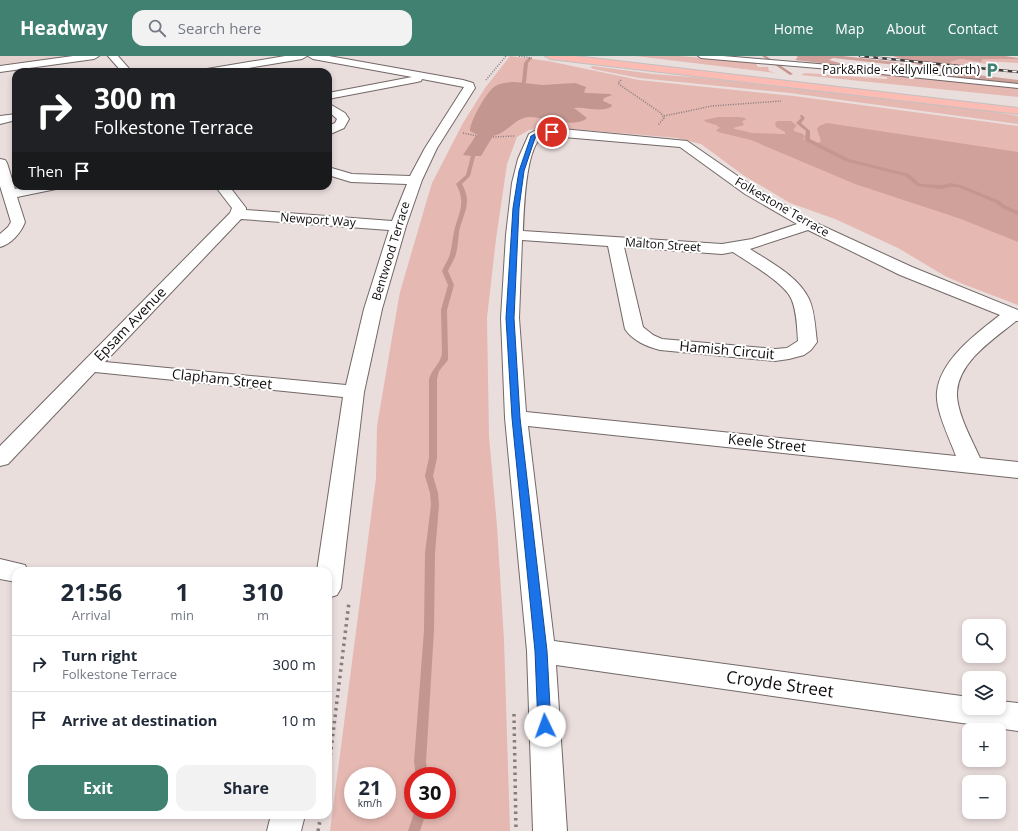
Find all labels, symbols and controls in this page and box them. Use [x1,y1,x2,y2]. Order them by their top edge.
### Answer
search box [132,10,412,46]
text: Headway [20,15,108,41]
icon: search [146,17,168,39]
text: Search here [178,18,261,38]
text: Home [774,19,813,38]
text: Map [835,19,864,38]
text: About [886,19,926,38]
text: Contact [948,19,998,38]
place label: Park&Ride - Kellyville (north) [822,61,980,78]
parking icon: Park&Ride - Kellyville (north) [983,61,1001,79]
text: 300 m [94,79,177,117]
icon: right [28,84,80,136]
text: Folkestone Terrace [94,115,253,139]
pin [535,115,569,149]
icon: arrive [541,121,563,143]
icon: arrive [71,160,93,182]
text: Then [28,161,63,181]
street label: Folkestone Terrace [732,173,833,241]
street label: Bentwood Terrace [367,199,414,302]
street label: Newport Way [280,208,357,231]
street label: Malton Street [625,233,702,256]
street label: Epsam Avenue [89,282,170,365]
street label: Hamish Circuit [679,336,775,363]
street label: Clapham Street [171,364,273,393]
street label: Keele Street [727,429,807,456]
text: 21:56 [60,575,122,608]
text: 1 [175,575,189,608]
text: 310 [242,575,284,608]
text: Arrival [72,606,111,624]
text: min [171,606,194,624]
text: m [257,606,269,624]
map controls [962,619,1006,819]
button: search [962,619,1006,663]
text: Turn right [62,645,137,665]
icon: right [28,653,50,675]
text: 300 m [272,654,316,674]
text: Folkestone Terrace [62,665,177,683]
street label: Croyde Street [725,665,835,702]
button: layers [962,671,1006,715]
position arrow [524,705,566,747]
icon: arrive [28,709,50,731]
text: Arrive at destination [62,710,217,730]
text: 10 m [281,710,316,730]
button: + [962,723,1006,767]
button: Exit [28,765,168,811]
button: Share [176,765,316,811]
speed limit sign: 30 [404,767,456,819]
text: 21 [359,774,381,801]
button: − [962,775,1006,819]
text: km/h [358,796,382,810]

